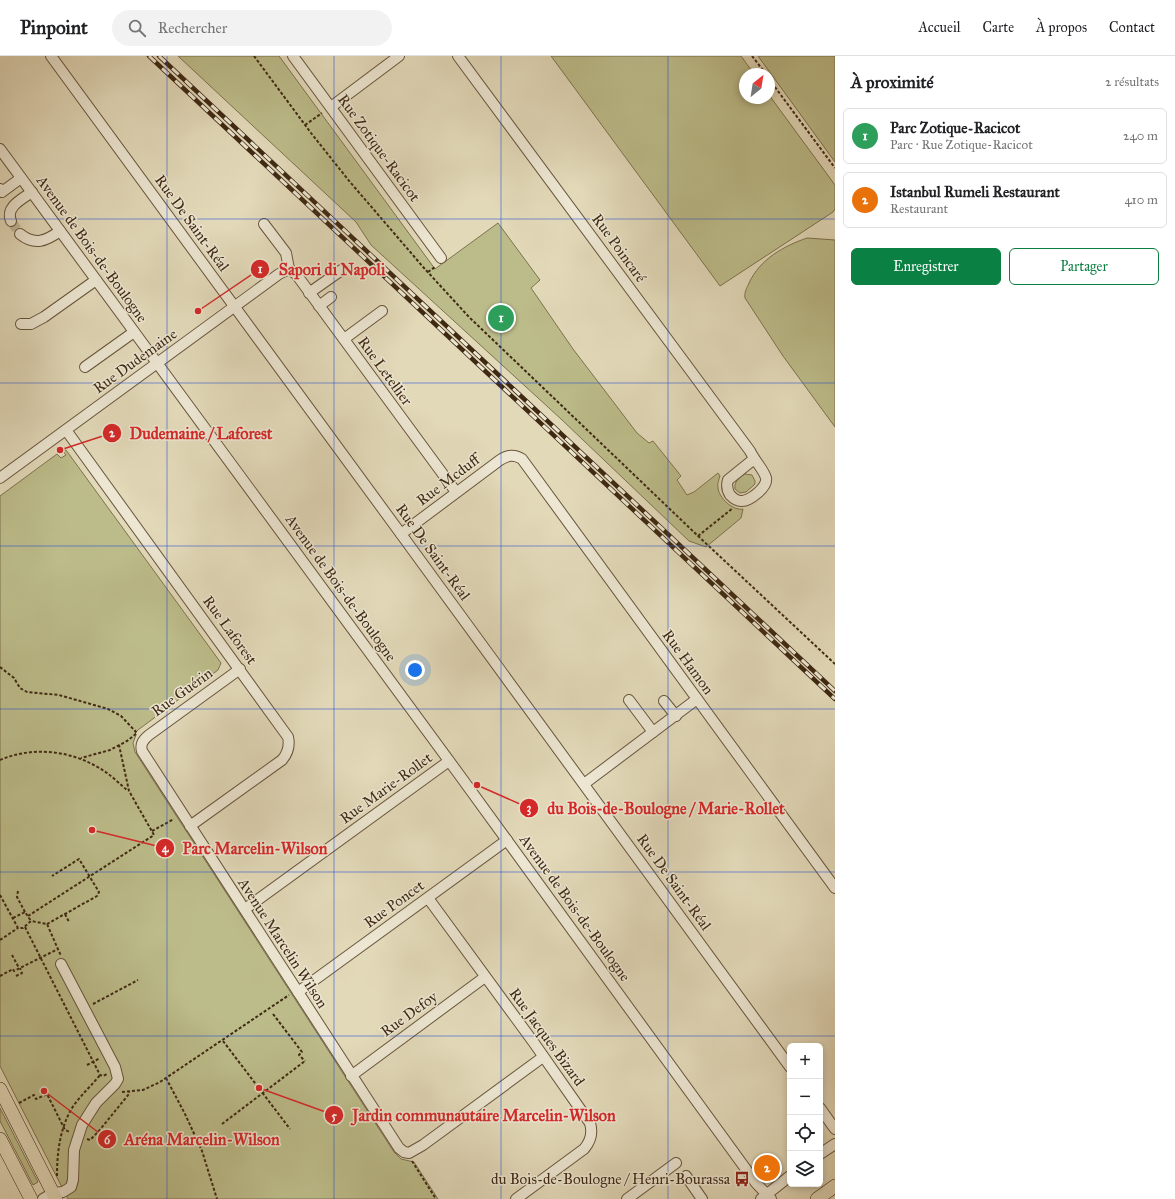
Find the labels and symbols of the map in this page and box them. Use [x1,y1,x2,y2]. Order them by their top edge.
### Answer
north arrow [739,68,775,104]
street label: Rue Zotique-Racicot [333,91,424,206]
street label: Avenue de Bois-de-Boulogne [32,171,151,326]
street label: Rue De Saint-Réal [151,171,234,276]
street label: Rue Poincaré [588,210,650,286]
callout: Sapori di Napoli [250,255,393,283]
text: Sapori di Napoli [279,260,386,280]
text: 1 [258,262,263,276]
pin: 1 [488,303,514,333]
street label: Rue Dudemaine [90,325,180,397]
street label: Rue Letellier [354,333,416,409]
callout: Dudemaine / Laforest [102,419,281,447]
text: Dudemaine / Laforest [130,424,273,443]
text: 2 [109,426,116,440]
street label: Rue Mcduff [413,449,485,509]
street label: Rue De Saint-Réal [392,500,475,605]
street label: Avenue de Bois-de-Boulogne [281,510,400,665]
street label: Rue Laforest [199,592,261,668]
street label: Rue Hamon [659,626,717,698]
your location [405,660,425,680]
street label: Rue Guérin [148,664,216,720]
street label: Rue Marie-Rollet [336,748,436,827]
callout: du Bois-de-Boulogne / Marie-Rollet [519,794,792,822]
text: du Bois-de-Boulogne / Marie-Rollet [547,799,785,819]
text: 3 [527,801,532,816]
street label: Avenue de Bois-de-Boulogne [515,830,634,985]
street label: Rue De Saint-Réal [633,830,716,935]
callout: Parc Marcelin-Wilson [155,834,336,862]
text: Parc Marcelin-Wilson [183,839,328,858]
text: 4 [162,841,170,856]
street label: Avenue Marcelin Wilson [234,874,332,1011]
street label: Rue Poncet [360,876,428,932]
street label: Rue Jacques Bizard [505,984,589,1090]
street label: Rue Defoy [377,987,442,1041]
callout: Jardin communautaire Marcelin-Wilson [324,1101,624,1129]
text: Jardin communautaire Marcelin-Wilson [350,1106,616,1126]
text: 5 [331,1109,337,1123]
callout: Aréna Marcelin-Wilson [97,1125,288,1153]
text: Aréna Marcelin-Wilson [123,1130,280,1149]
text: 6 [104,1133,111,1147]
pin: 2 [754,1153,780,1183]
place label: du Bois-de-Boulogne / Henri-Bourassa [491,1170,731,1188]
bus stop icon: du Bois-de-Boulogne / Henri-Bourassa [733,1170,751,1188]

